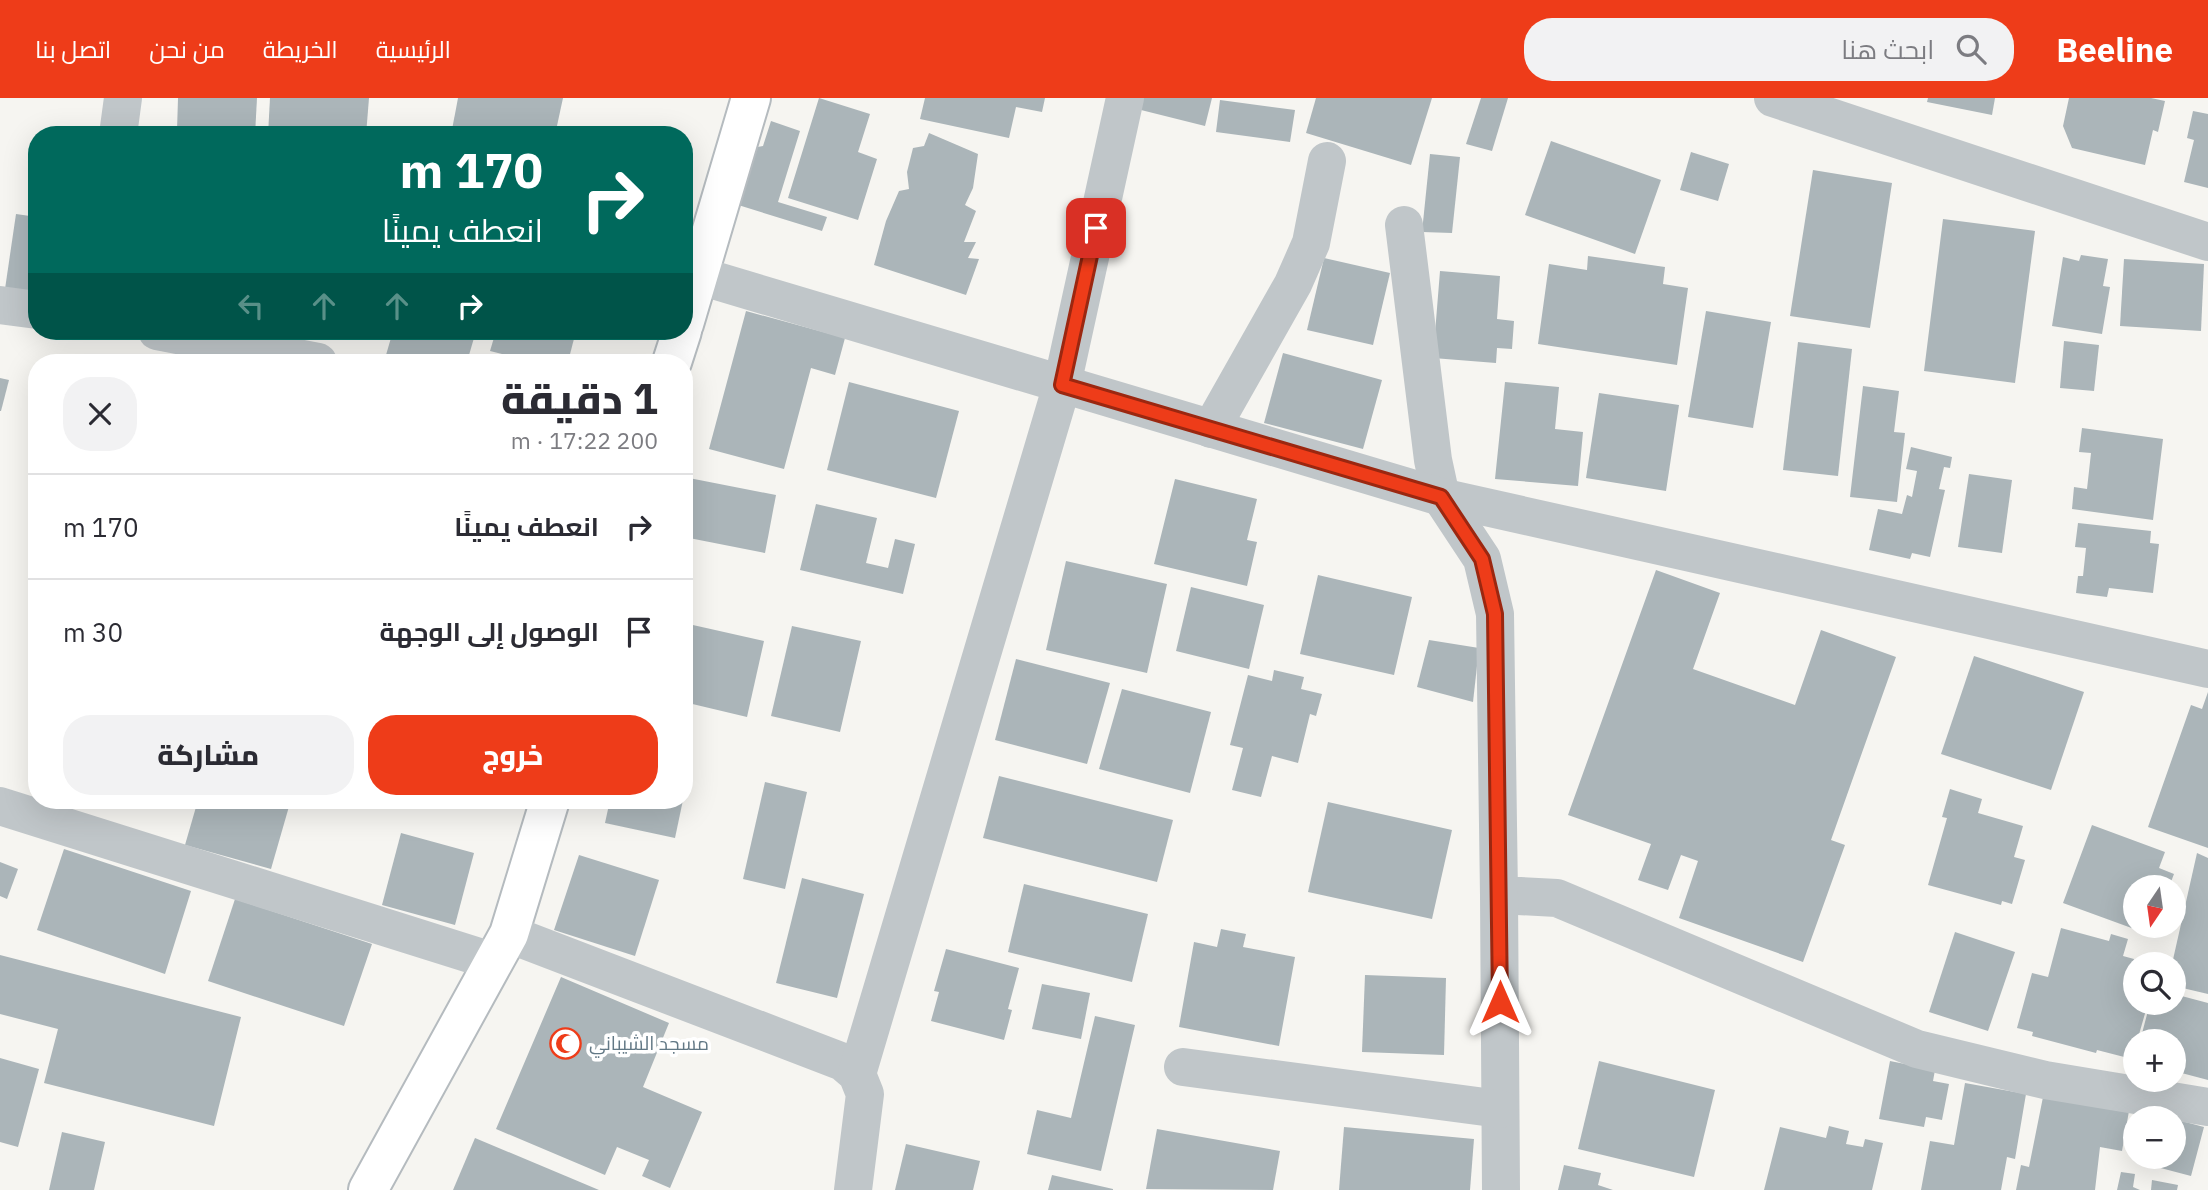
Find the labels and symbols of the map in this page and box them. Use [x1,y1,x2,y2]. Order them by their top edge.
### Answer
pin [1066,198,1126,258]
north arrow [2123,875,2186,938]
position arrow [1463,965,1537,1039]
mosque icon: مسجد الشيباني [549,1026,583,1060]
place label: مسجد الشيباني [589,1031,709,1058]

